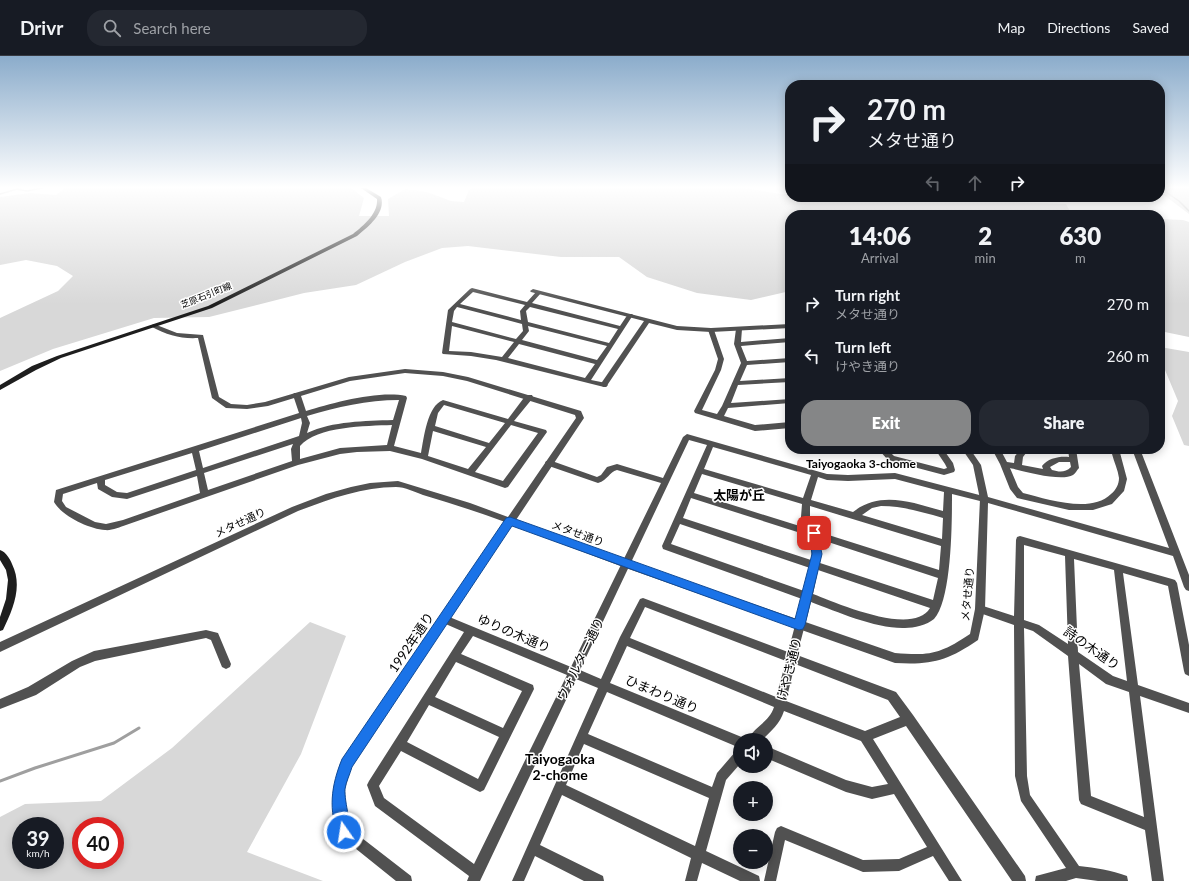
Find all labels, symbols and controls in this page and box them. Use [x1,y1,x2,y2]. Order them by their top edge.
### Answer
search box [87,10,367,46]
text: Drivr [20,16,63,39]
icon: search [101,17,123,39]
text: Search here [133,19,211,37]
text: Map [998,19,1025,36]
text: Directions [1047,19,1110,36]
text: Saved [1132,19,1169,36]
text: 270 m [867,92,946,126]
icon: right [801,96,853,148]
text: メタせ通り [867,129,957,151]
icon: left [922,172,944,194]
icon: ahead [964,172,986,194]
icon: right [1006,172,1028,194]
text: 14:06 [849,221,911,250]
text: 2 [978,221,992,250]
text: 630 [1059,221,1101,250]
text: Arrival [861,250,899,266]
text: min [975,250,996,266]
text: m [1075,250,1086,266]
street label: 芝原石引町線 [179,279,234,310]
text: Turn right [835,286,900,304]
icon: right [801,293,823,315]
text: 270 m [1107,295,1149,313]
text: メタせ通り [835,306,900,322]
text: Turn left [835,338,891,356]
icon: left [801,345,823,367]
text: 260 m [1107,347,1149,365]
text: けやき通り [835,358,900,374]
button: Exit [801,400,971,446]
button: Share [979,400,1149,446]
district label: Taiyogaoka 3-chome [806,456,917,471]
district label: 太陽が丘 [713,487,765,503]
street label: メタせ通り [212,504,268,540]
pin [797,516,831,550]
street label: メタせ通り [550,517,606,549]
icon: arrive [803,522,825,544]
street label: メタせ通り [958,566,976,622]
street label: 1992年通り [385,609,437,675]
street label: ゆりの木通り [475,610,553,656]
street label: ウォルター通り [553,615,607,703]
street label: 詩の木通り [1061,623,1123,673]
street label: けやき通り [773,636,805,702]
street label: ひまわり通り [623,671,701,717]
map controls [733,733,773,869]
button: sound [733,733,773,773]
district label: Taiyogaoka 2-chome [525,750,595,783]
button: + [733,781,773,821]
position arrow [323,811,365,853]
speed limit sign: 40 [72,817,124,869]
text: 39 [26,826,50,850]
button: − [733,829,773,869]
text: km/h [26,847,50,859]

